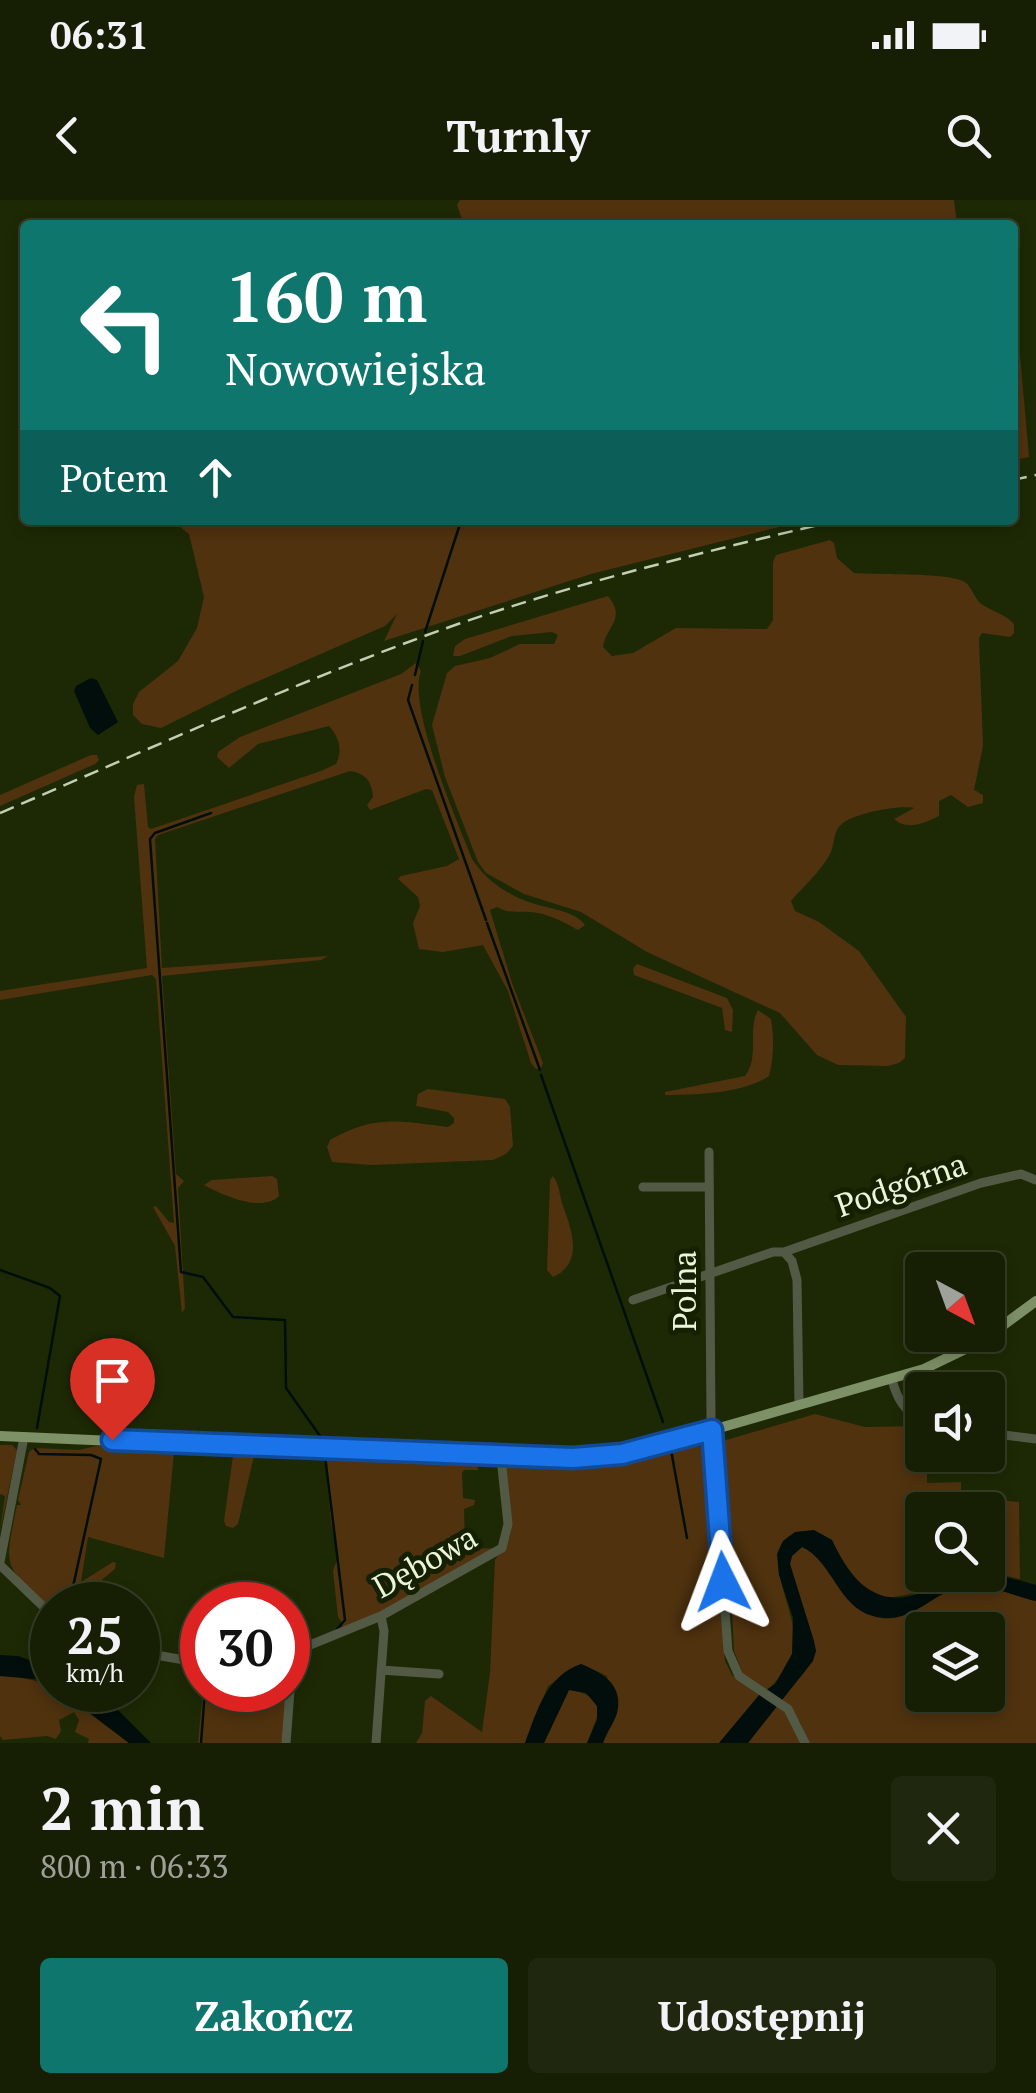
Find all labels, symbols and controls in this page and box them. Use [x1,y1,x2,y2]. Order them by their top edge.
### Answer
text: 06:31 [50,10,149,60]
text: Turnly [446,105,590,165]
icon: back [40,108,95,163]
icon: search [941,108,996,163]
text: 160 m [225,249,427,342]
icon: left [60,260,190,390]
text: Nowowiejska [225,338,486,398]
icon: ahead [188,450,243,505]
text: Potem [60,453,168,503]
street label: Podgórna [830,1142,972,1226]
street label: Polna [663,1251,705,1331]
north arrow [905,1252,1005,1352]
map controls [905,1252,1005,1712]
pin [70,1338,155,1441]
icon: arrive [85,1353,140,1408]
button: sound [905,1372,1005,1472]
button: search [905,1492,1005,1592]
street label: Dębowa [365,1515,484,1607]
position arrow [671,1530,775,1634]
speed limit sign: 30 [180,1582,310,1712]
text: 25 [67,1602,123,1668]
button: layers [905,1612,1005,1712]
text: km/h [66,1656,124,1689]
text: 2 min [40,1768,204,1847]
button: close [891,1776,996,1881]
text: 800 m · 06:33 [40,1845,228,1887]
button: Zakończ [40,1958,508,2073]
button: Udostępnij [528,1958,996,2073]

